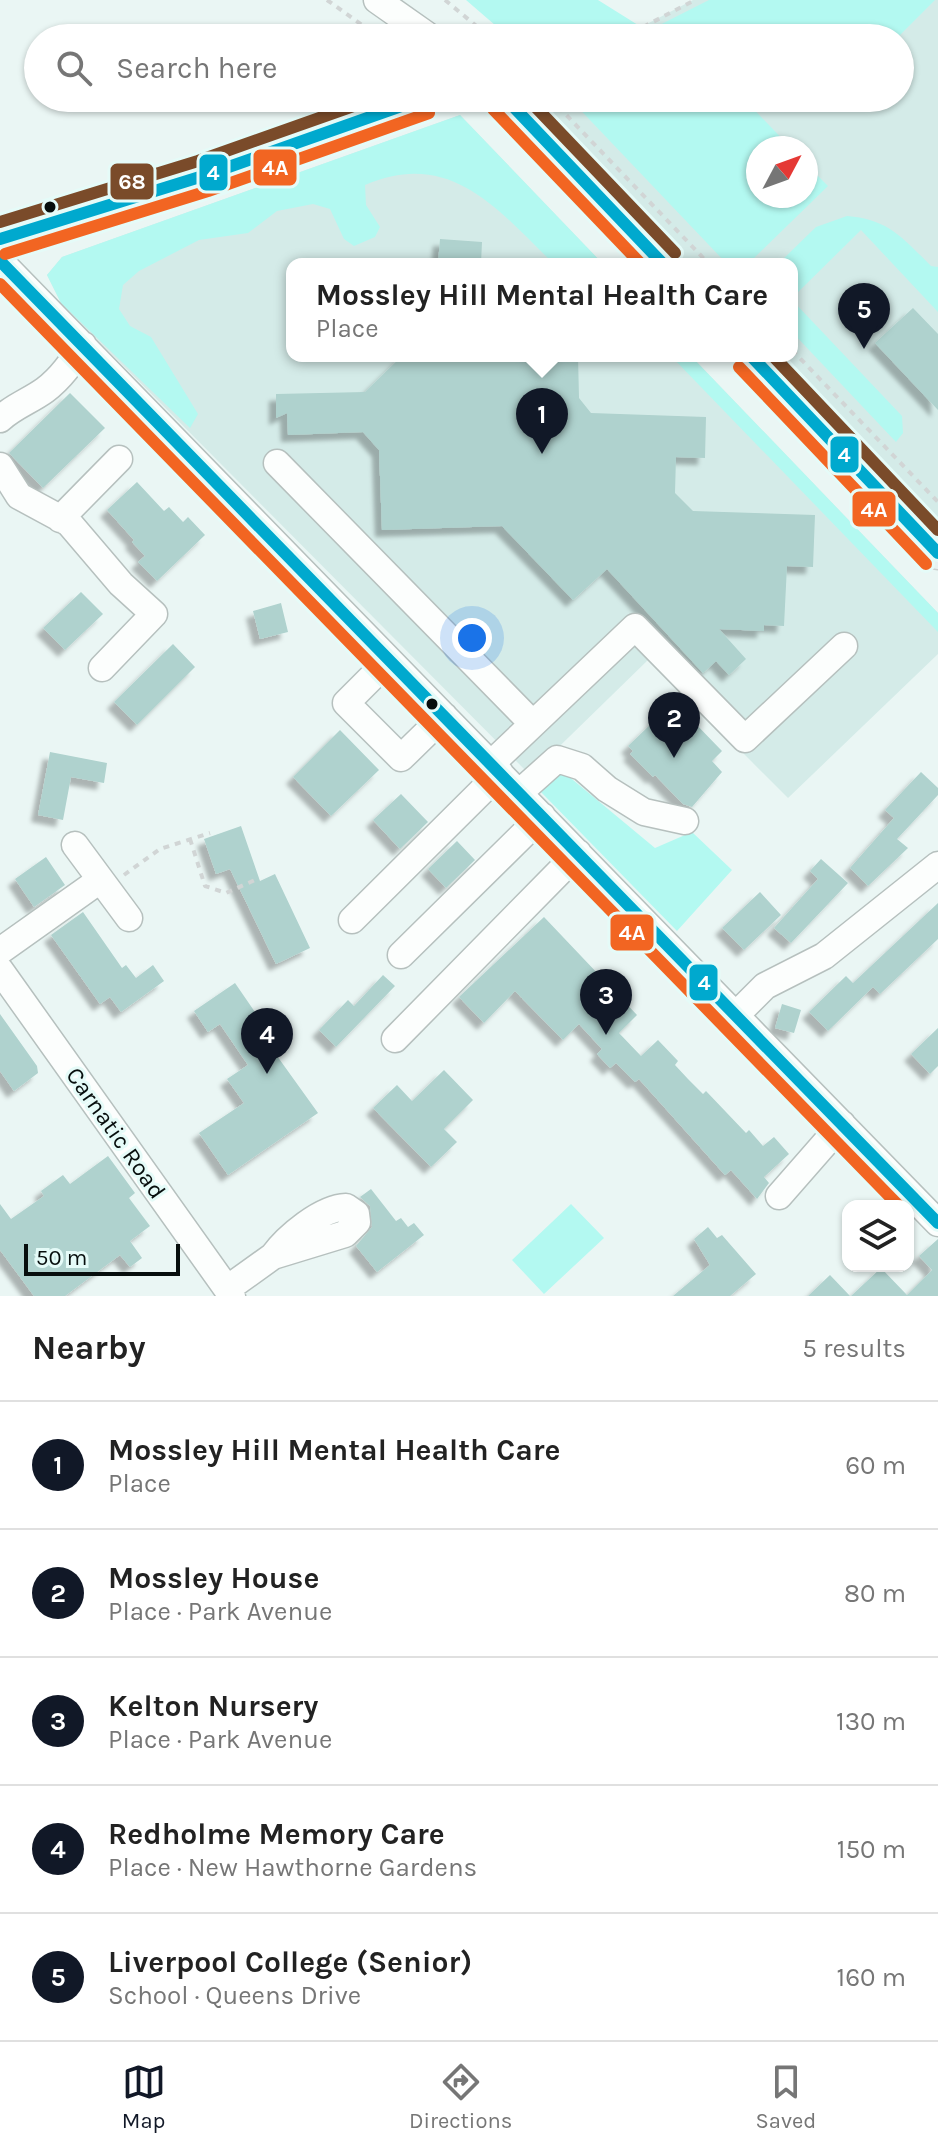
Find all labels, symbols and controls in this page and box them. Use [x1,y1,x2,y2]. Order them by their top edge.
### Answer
search box [24,24,914,112]
icon: search [52,46,96,90]
text: Search here [116,50,277,86]
north arrow [746,136,818,208]
line badge: 4A [252,148,298,187]
line badge: 4 [198,153,229,192]
text: 4A [262,155,289,181]
text: 4 [206,160,220,186]
line badge: 68 [109,162,155,201]
text: 68 [118,169,146,195]
unlabelled marker [42,199,58,215]
popup [286,258,798,362]
text: Mossley Hill Mental Health Care [316,277,768,313]
pin: 5 [838,283,890,349]
text: Place [316,313,379,344]
pin: 1 [516,388,568,454]
line badge: 4 [829,435,860,474]
text: 4 [837,442,851,468]
line badge: 4A [851,490,897,528]
text: 4A [861,497,888,523]
your location [452,618,492,658]
pin: 2 [648,692,700,758]
unlabelled marker [424,696,440,712]
line badge: 4A [609,913,655,952]
text: 4A [619,920,646,946]
line badge: 4 [688,963,719,1002]
pin: 3 [580,969,632,1035]
text: 4 [697,970,711,996]
pin: 4 [241,1008,293,1074]
street label: Carnatic Road [60,1062,172,1204]
map controls [842,1200,914,1272]
button: layers [842,1200,914,1272]
scale bar [24,1240,180,1276]
text: 50 m [36,1245,87,1271]
text: Nearby [32,1328,146,1368]
text: 5 results [802,1333,906,1364]
text: Mossley Hill Mental Health Care [108,1432,561,1468]
text: 1 [53,1450,63,1481]
text: 60 m [845,1450,906,1481]
text: Place [108,1468,171,1499]
text: Mossley House [108,1560,319,1596]
text: 2 [50,1578,66,1609]
text: 80 m [844,1578,906,1609]
text: Place · Park Avenue [108,1596,332,1627]
text: Kelton Nursery [108,1688,318,1724]
text: 3 [50,1706,66,1737]
text: 130 m [836,1706,906,1737]
text: Place · Park Avenue [108,1724,332,1755]
text: Redholme Memory Care [108,1816,445,1852]
text: 4 [50,1834,66,1865]
text: 150 m [837,1834,906,1865]
text: Place · New Hawthorne Gardens [108,1852,477,1883]
text: Liverpool College (Senior) [108,1944,472,1980]
text: 5 [50,1962,66,1993]
text: 160 m [837,1962,906,1993]
text: School · Queens Drive [108,1980,361,2011]
tab: Map [122,2060,166,2134]
tab: Directions [409,2060,512,2134]
tab: Saved [756,2060,816,2134]

